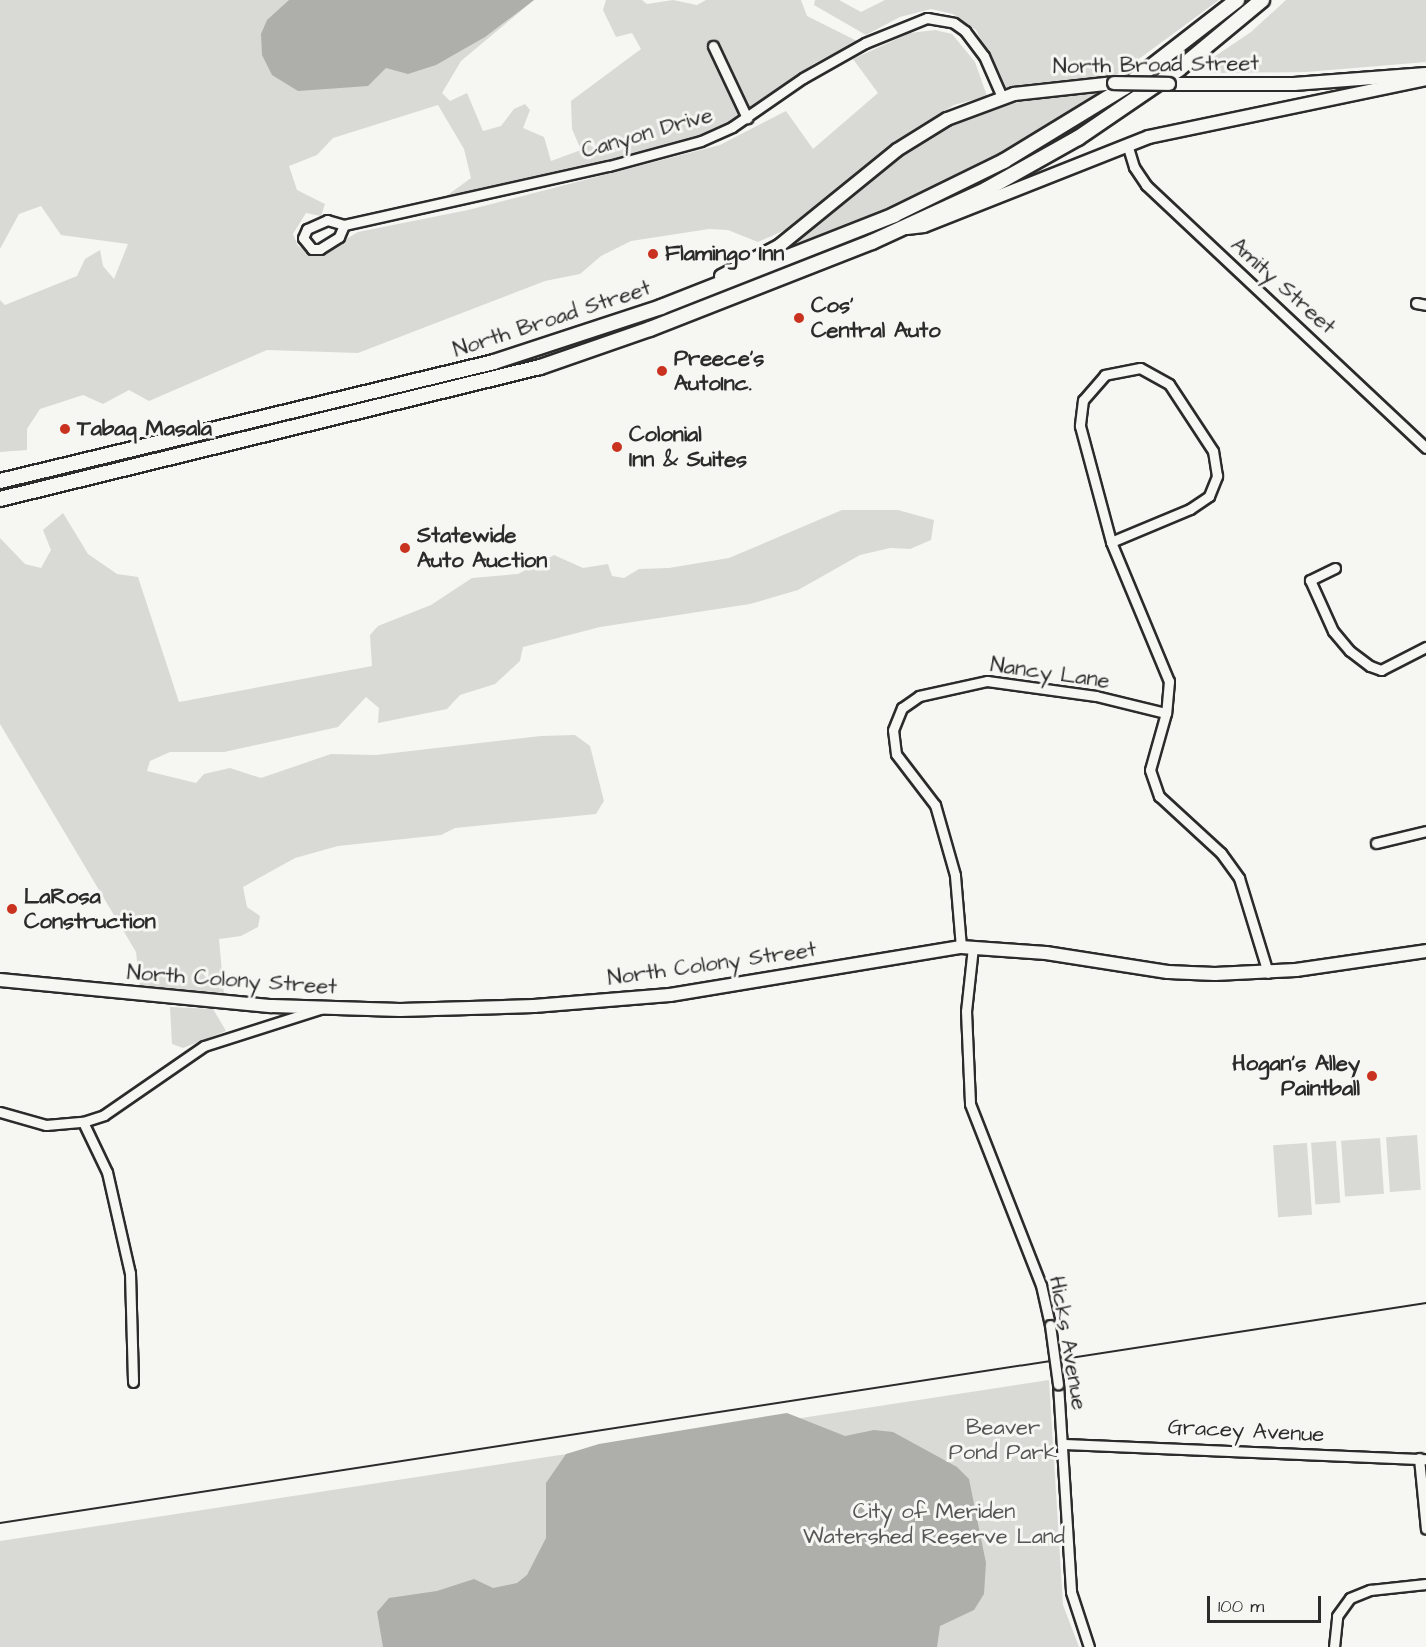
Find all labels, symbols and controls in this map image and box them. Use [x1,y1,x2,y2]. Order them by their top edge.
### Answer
street label: North Broad Street [1053,50,1259,80]
street label: Canyon Drive [578,102,716,164]
street label: Amity Street [1225,232,1341,340]
place label: Flamingo Inn [665,241,784,267]
marker: Flamingo Inn [646,247,660,261]
street label: North Broad Street [450,275,654,363]
place label: Cos' Central Auto [811,292,941,344]
marker: Cos' Central Auto [792,311,806,325]
place label: Preece's AutoInc. [674,345,764,396]
marker: Preece's AutoInc. [655,364,669,378]
place label: Tabaq Masala [77,416,212,442]
place label: Colonial Inn & Suites [629,421,747,472]
marker: Tabaq Masala [58,422,72,436]
marker: Colonial Inn & Suites [610,440,624,454]
place label: Statewide Auto Auction [417,522,547,574]
marker: Statewide Auto Auction [398,541,412,555]
street label: Nancy Lane [989,652,1111,694]
place label: LaRosa Construction [24,883,156,934]
marker: LaRosa Construction [5,902,19,916]
street label: North Colony Street [606,936,818,992]
street label: North Colony Street [126,959,338,1001]
place label: Hogan's Alley Paintball [1232,1050,1360,1102]
marker: Hogan's Alley Paintball [1365,1069,1379,1083]
street label: Hicks Avenue [1043,1274,1093,1412]
park label: Beaver Pond Park [949,1414,1057,1466]
street label: Gracey Avenue [1167,1414,1325,1448]
park label: City of Meriden Watershed Reserve Land [803,1498,1065,1550]
scale bar [1210,1584,1324,1622]
text: 100 m [1218,1594,1264,1619]

